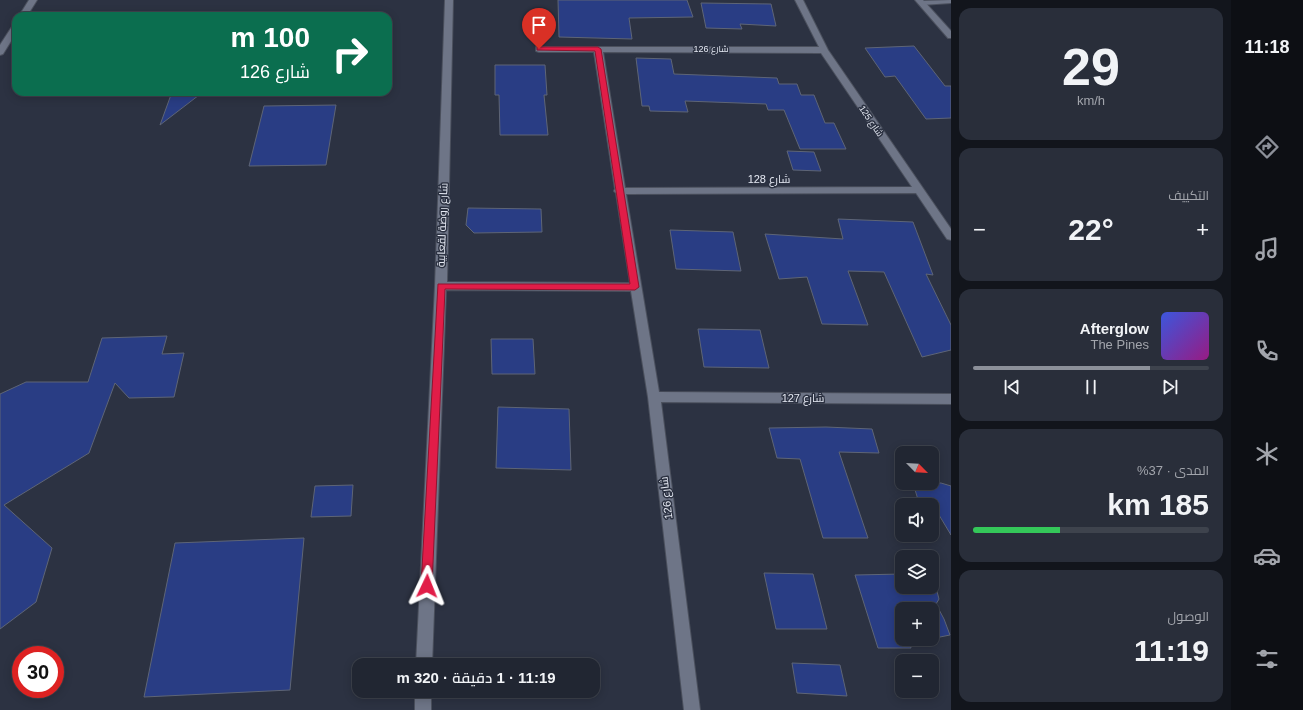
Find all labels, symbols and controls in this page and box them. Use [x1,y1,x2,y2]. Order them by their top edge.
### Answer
pin [522,8,556,49]
icon: arrive [528,14,550,36]
text: 100 m [231,22,310,53]
icon: right [324,28,376,80]
text: 11:18 [1244,37,1290,57]
text: 29 [1062,38,1120,96]
street label: شارع 126 [694,44,728,55]
text: شارع 126 [240,62,310,82]
text: km/h [1077,93,1105,108]
street label: شارع 125 [856,104,885,139]
icon: directions [1253,133,1281,161]
street label: شارع 128 [748,173,790,187]
street label: شارع روضة لقعابية [435,183,451,268]
text: التكييف [1168,188,1209,203]
text: 22° [1068,213,1114,246]
text: − [973,217,986,242]
text: + [1196,217,1209,242]
icon: music [1253,235,1281,263]
text: Afterglow [1080,320,1149,337]
text: The Pines [1090,337,1149,352]
icon: phone [1253,337,1281,365]
icon: previous [1001,376,1023,398]
icon: pause [1080,376,1102,398]
icon: next [1159,376,1181,398]
street label: شارع 127 [782,392,824,406]
icon: climate [1253,440,1281,468]
north arrow [895,446,939,490]
map controls [895,446,939,698]
text: المدى · 37% [1137,463,1209,478]
street label: شارع 126 [657,476,677,520]
text: 185 km [1107,488,1209,521]
button: sound [895,498,939,542]
icon: car [1253,542,1281,570]
button: layers [895,550,939,594]
position arrow [406,565,448,607]
button: + [895,602,939,646]
text: الوصول [1168,609,1209,624]
text: 11:19 [1134,634,1209,667]
icon: filters [1253,645,1281,673]
speed limit sign: 30 [12,646,64,698]
button: − [895,654,939,698]
text: 11:19 · 1 دقيقة · 320 m [396,669,556,686]

